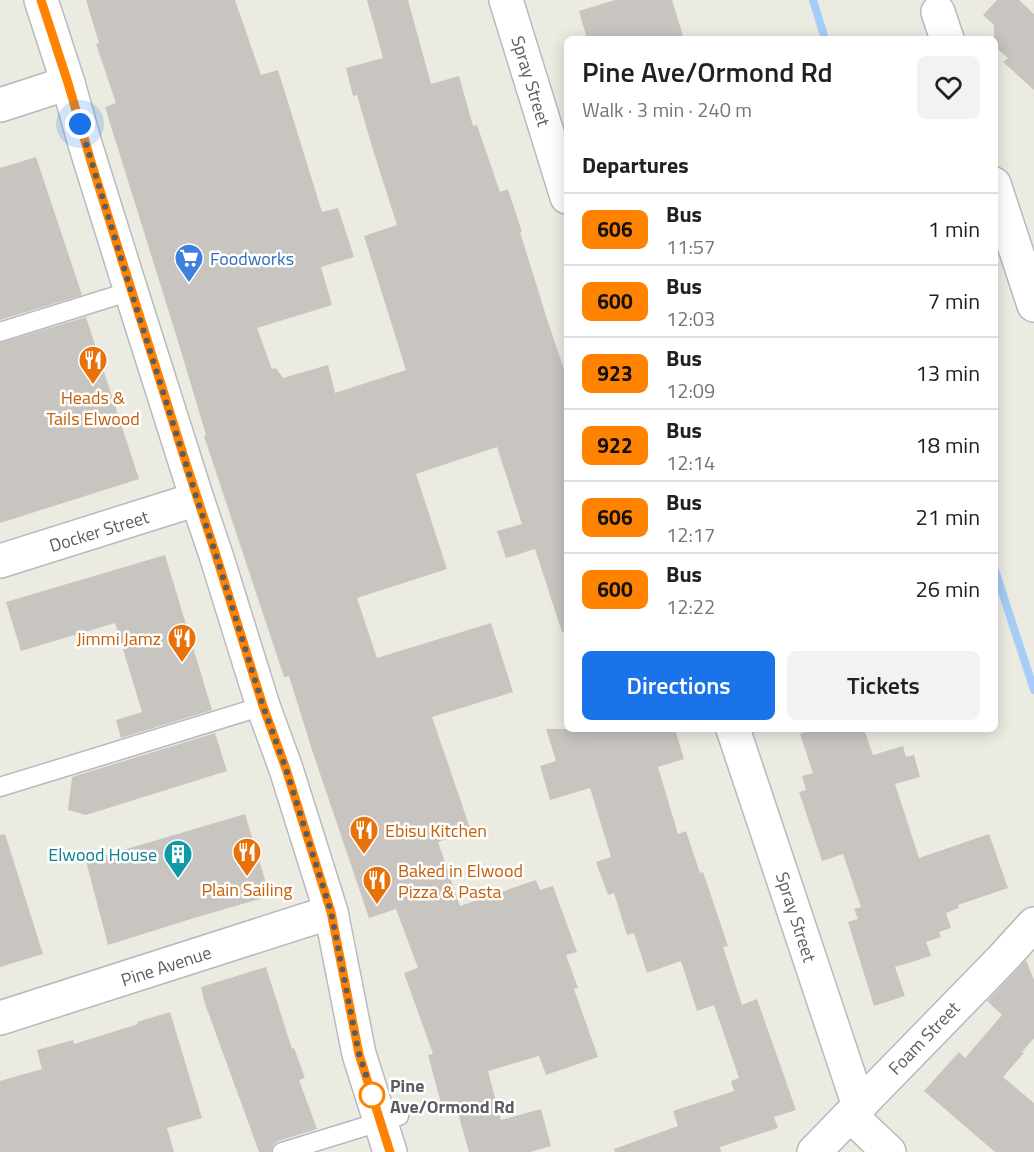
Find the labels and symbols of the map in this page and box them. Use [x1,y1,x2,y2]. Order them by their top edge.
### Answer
street label: Spray Street [504,32,558,130]
your location [65,109,95,139]
supermarket icon: Foodworks [173,242,205,284]
place label: Foodworks [210,245,294,272]
restaurant icon: Heads & Tails Elwood [77,344,109,386]
place label: Heads & Tails Elwood [46,384,140,432]
street label: Docker Street [46,503,153,559]
restaurant icon: Jimmi Jamz [166,622,198,664]
place label: Jimmi Jamz [76,625,161,652]
restaurant icon: Ebisu Kitchen [348,814,380,856]
place label: Ebisu Kitchen [385,817,487,844]
restaurant icon: Plain Sailing [231,836,263,878]
building icon: Elwood House [162,838,194,880]
place label: Elwood House [48,841,157,868]
place label: Baked in Elwood Pizza & Pasta [398,857,523,905]
restaurant icon: Baked in Elwood Pizza & Pasta [361,864,393,906]
street label: Spray Street [769,868,823,966]
place label: Plain Sailing [201,876,293,903]
street label: Pine Avenue [117,939,215,993]
street label: Foam Street [882,995,967,1081]
place label: Pine Ave/Ormond Rd [390,1072,515,1120]
marker: Pine Ave/Ormond Rd [359,1082,385,1108]

